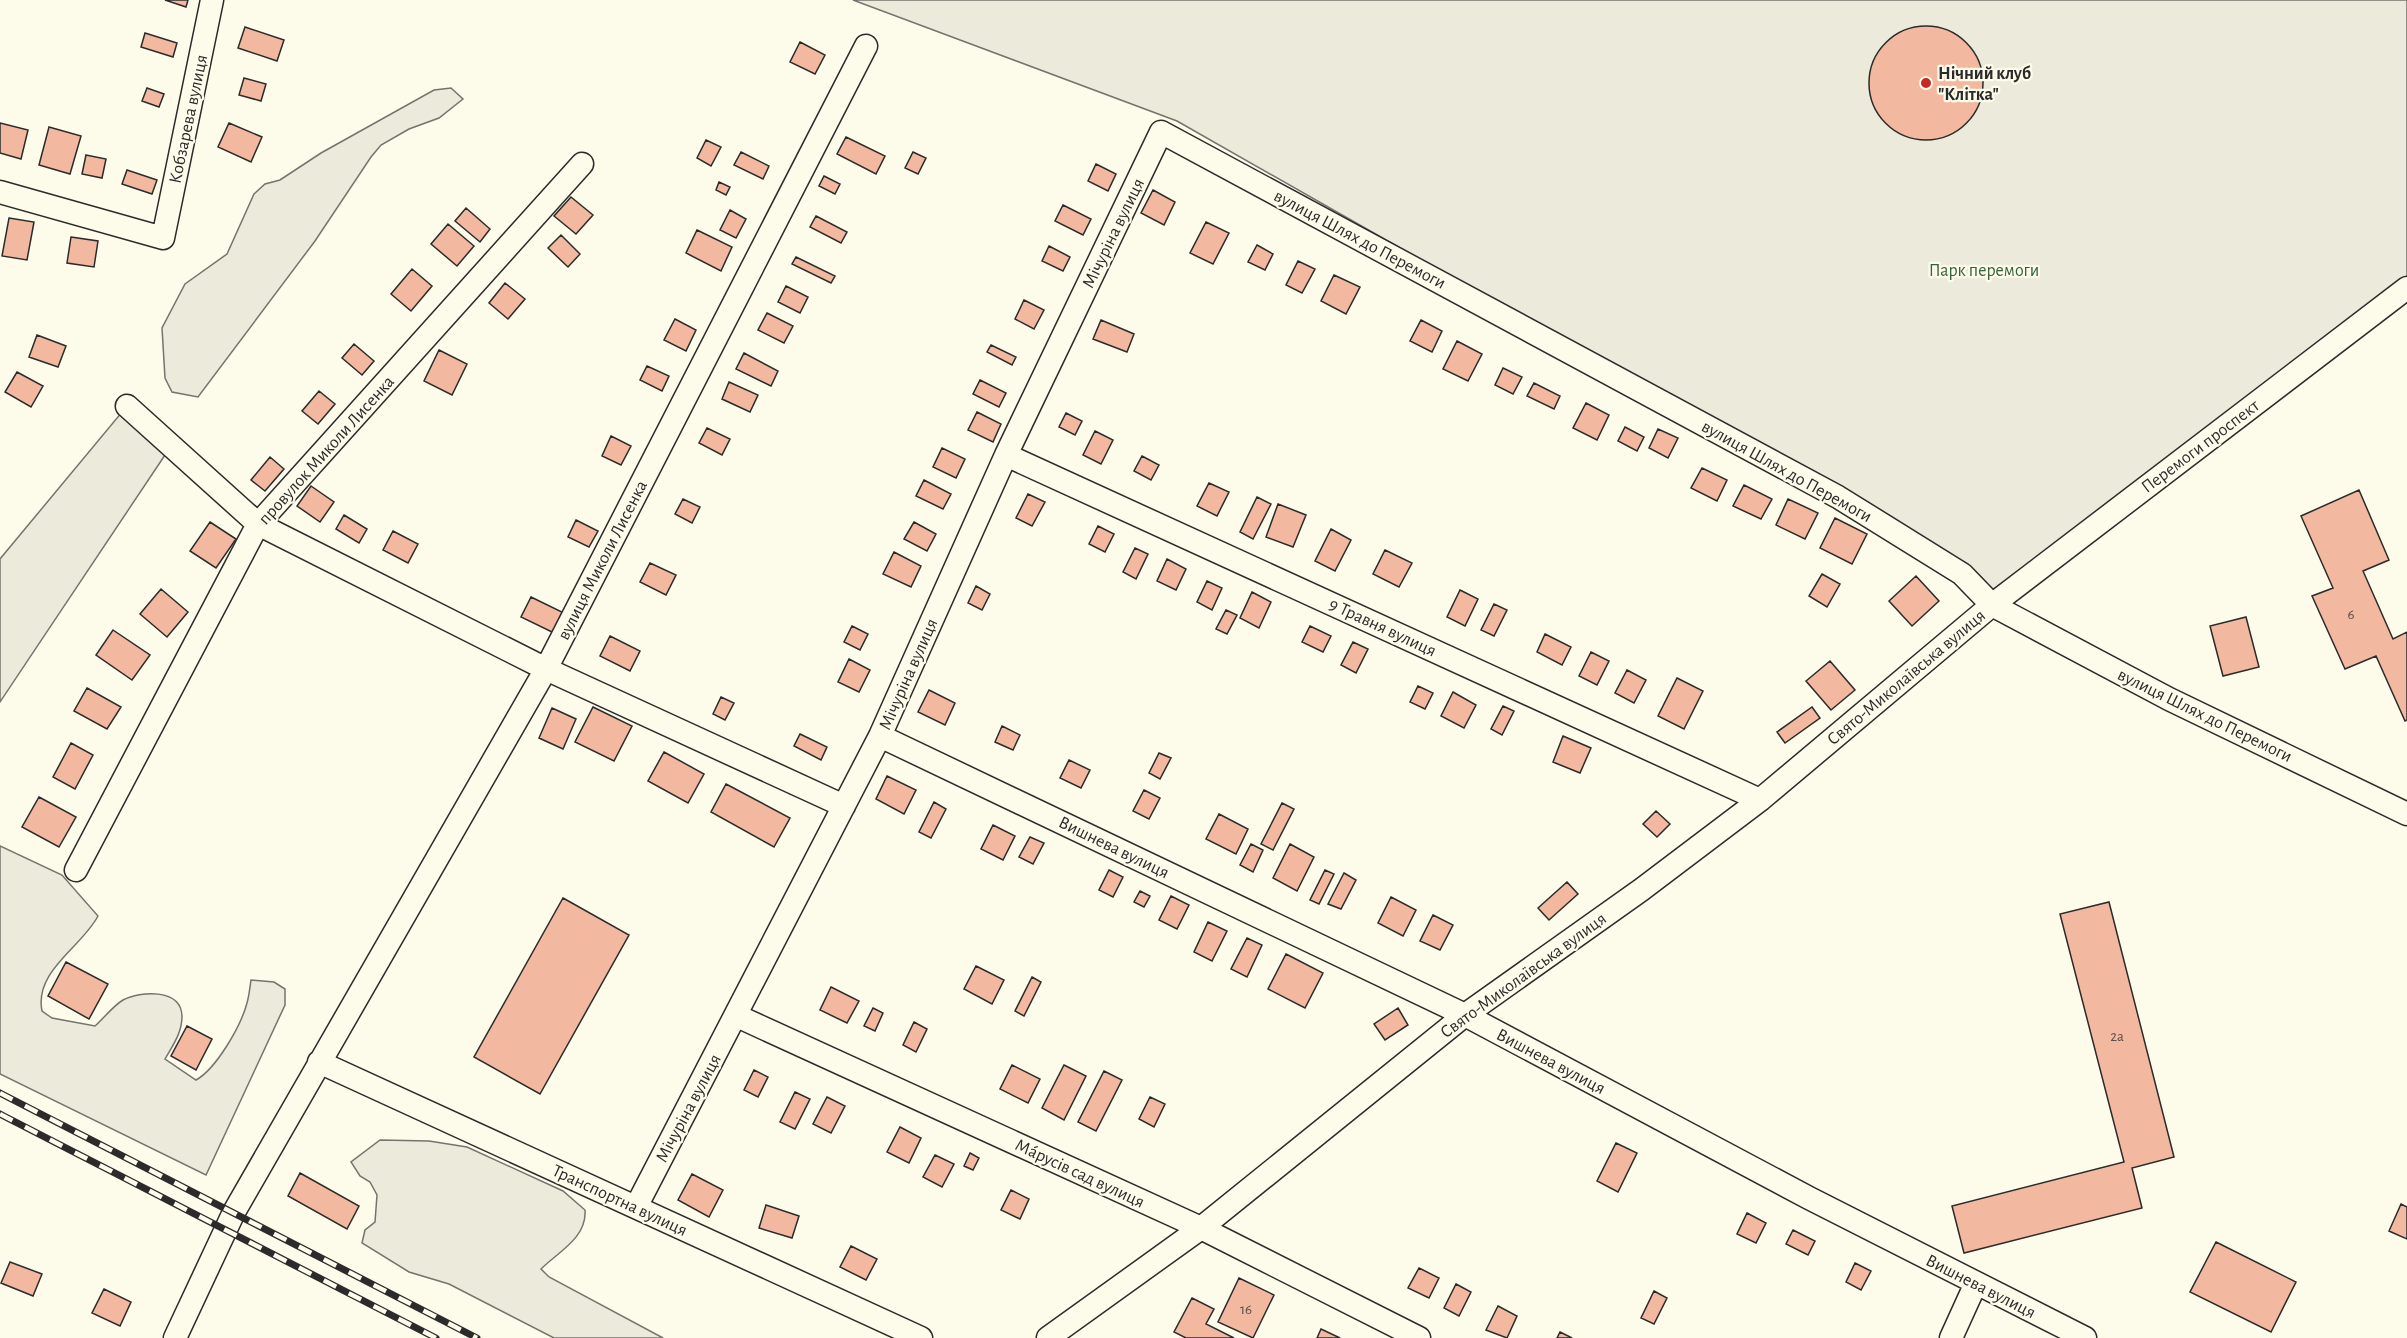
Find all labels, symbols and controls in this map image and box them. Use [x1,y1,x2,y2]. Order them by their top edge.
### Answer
street label: Кобзарева вулиця [166,53,211,185]
place label: Нічний клуб "Клітка" [1938,65,2031,104]
marker: Нічний клуб "Клітка" [1919,76,1933,90]
street label: Мічуріна вулиця [1080,176,1148,291]
street label: вулиця Шлях до Перемоги [1271,187,1448,293]
park label: Парк перемоги [1929,262,2039,280]
street label: провулок Миколи Лисенка [255,373,398,528]
street label: Перемоги проспект [2138,396,2263,497]
street label: вулиця Шлях до Перемоги [1698,418,1875,526]
street label: вулиця Миколи Лисенка [555,478,651,643]
street label: 9 Травня вулиця [1326,595,1439,661]
street label: Свято-Миколаївська вулиця [1824,606,1989,749]
house number: 6 [2347,607,2355,622]
street label: Мічуріна вулиця [876,616,942,733]
street label: вулиця Шлях до Перемоги [2114,666,2295,766]
street label: Вишнева вулиця [1055,813,1172,882]
street label: Свято-Миколаївська вулиця [1437,910,1610,1042]
street label: Вишнева вулиця [1493,1026,1608,1098]
house number: 2а [2110,1029,2124,1044]
street label: Мічуріна вулиця [653,1051,725,1166]
street label: Мáрусів сад вулиця [1012,1136,1147,1212]
street label: Транспортна вулиця [549,1162,690,1240]
street label: Вишнева вулиця [1923,1252,2038,1322]
house number: 16 [1240,1302,1252,1317]

